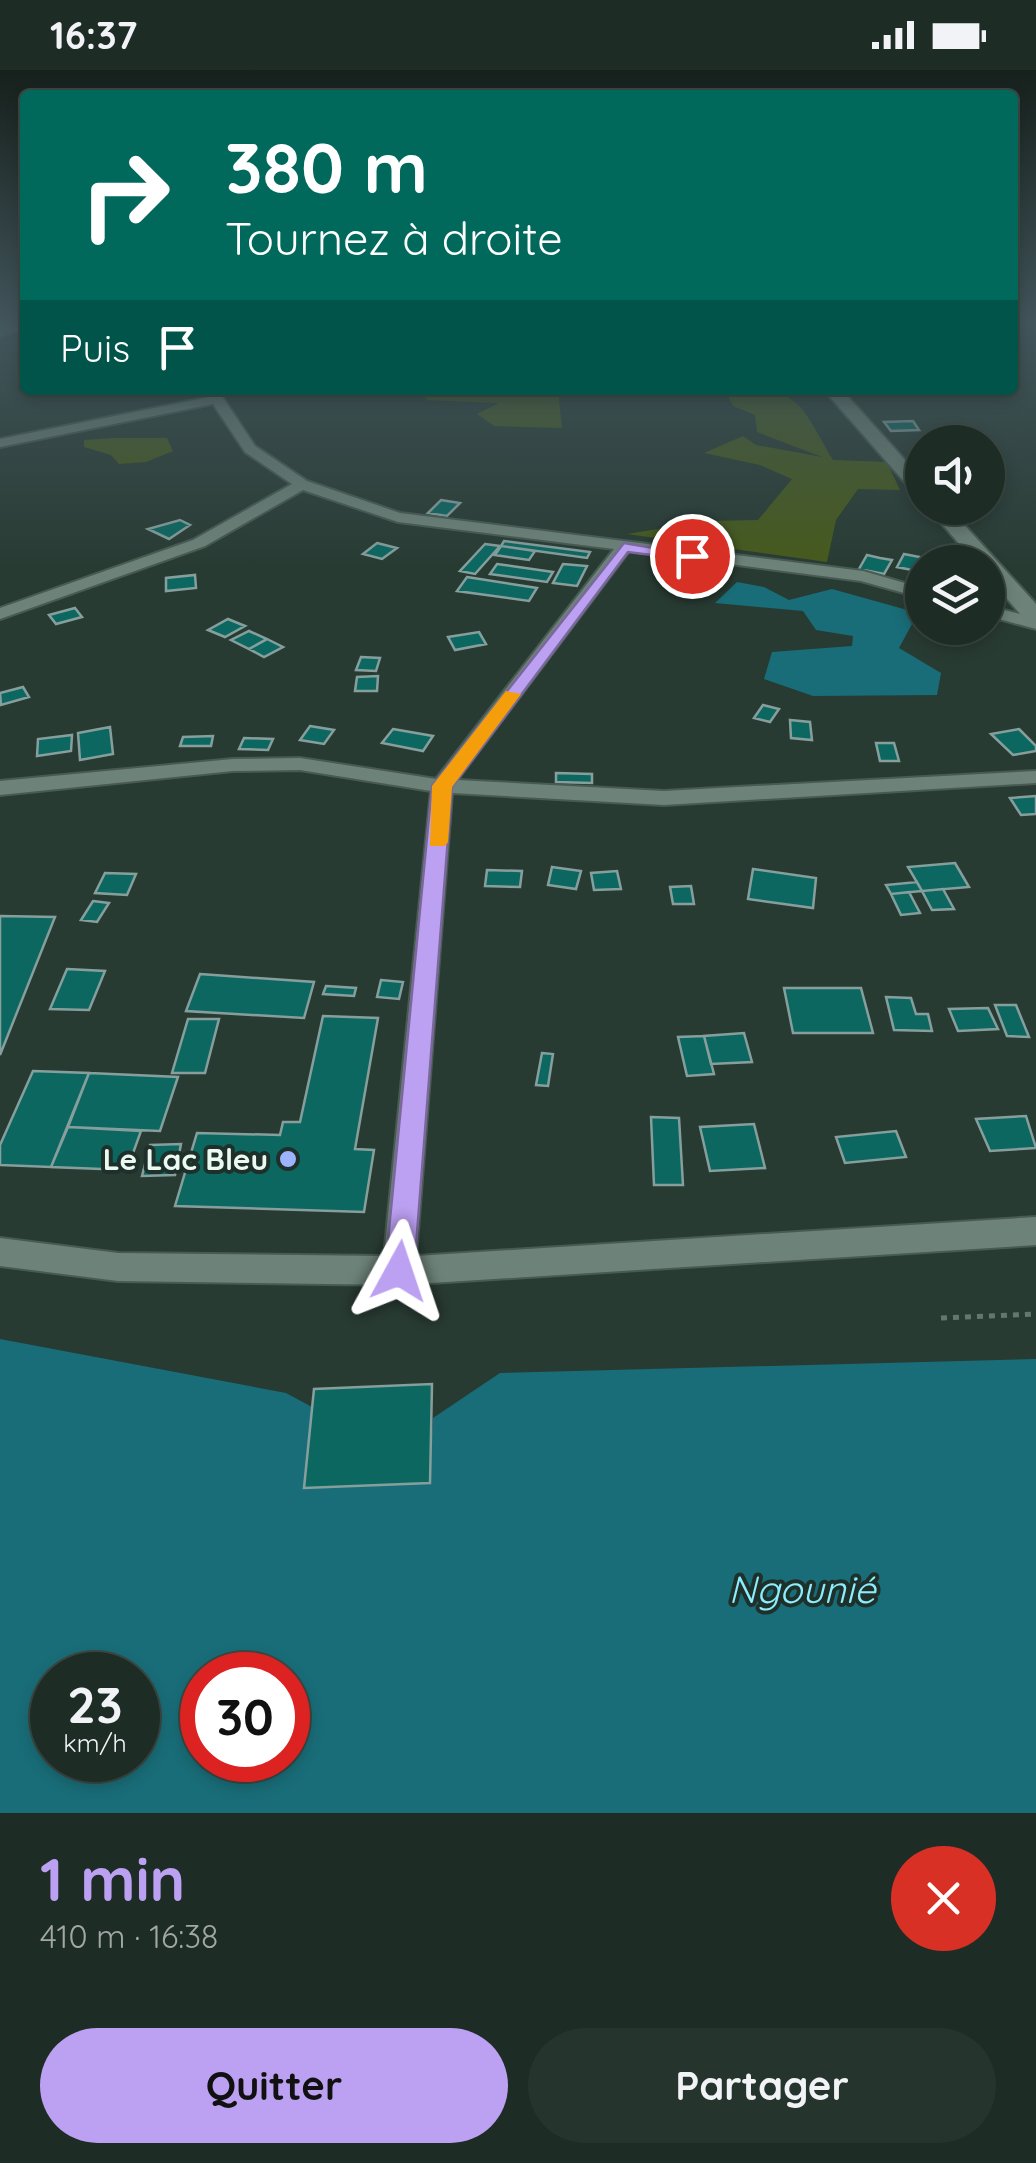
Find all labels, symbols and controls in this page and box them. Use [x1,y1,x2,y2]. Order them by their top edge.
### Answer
text: 16:37 [50,11,137,59]
text: 380 m [225,123,428,211]
icon: right [60,130,190,260]
text: Tournez à droite [225,210,563,266]
icon: arrive [150,320,205,375]
text: Puis [60,324,130,372]
map controls [905,425,1005,645]
button: sound [905,425,1005,525]
pin [650,514,735,599]
icon: arrive [665,529,720,584]
button: layers [905,545,1005,645]
place label: Le Lac Bleu [103,1140,268,1178]
marker: Le Lac Bleu [277,1148,299,1170]
position arrow [347,1219,451,1323]
water label: Ngounié [729,1565,877,1613]
speed limit sign: 30 [180,1652,310,1782]
text: 23 [67,1673,123,1736]
text: km/h [63,1727,127,1758]
text: 1 min [40,1841,185,1916]
button: close [891,1846,996,1951]
text: 410 m · 16:38 [40,1916,218,1956]
button: Quitter [40,2028,508,2143]
button: Partager [528,2028,996,2143]

